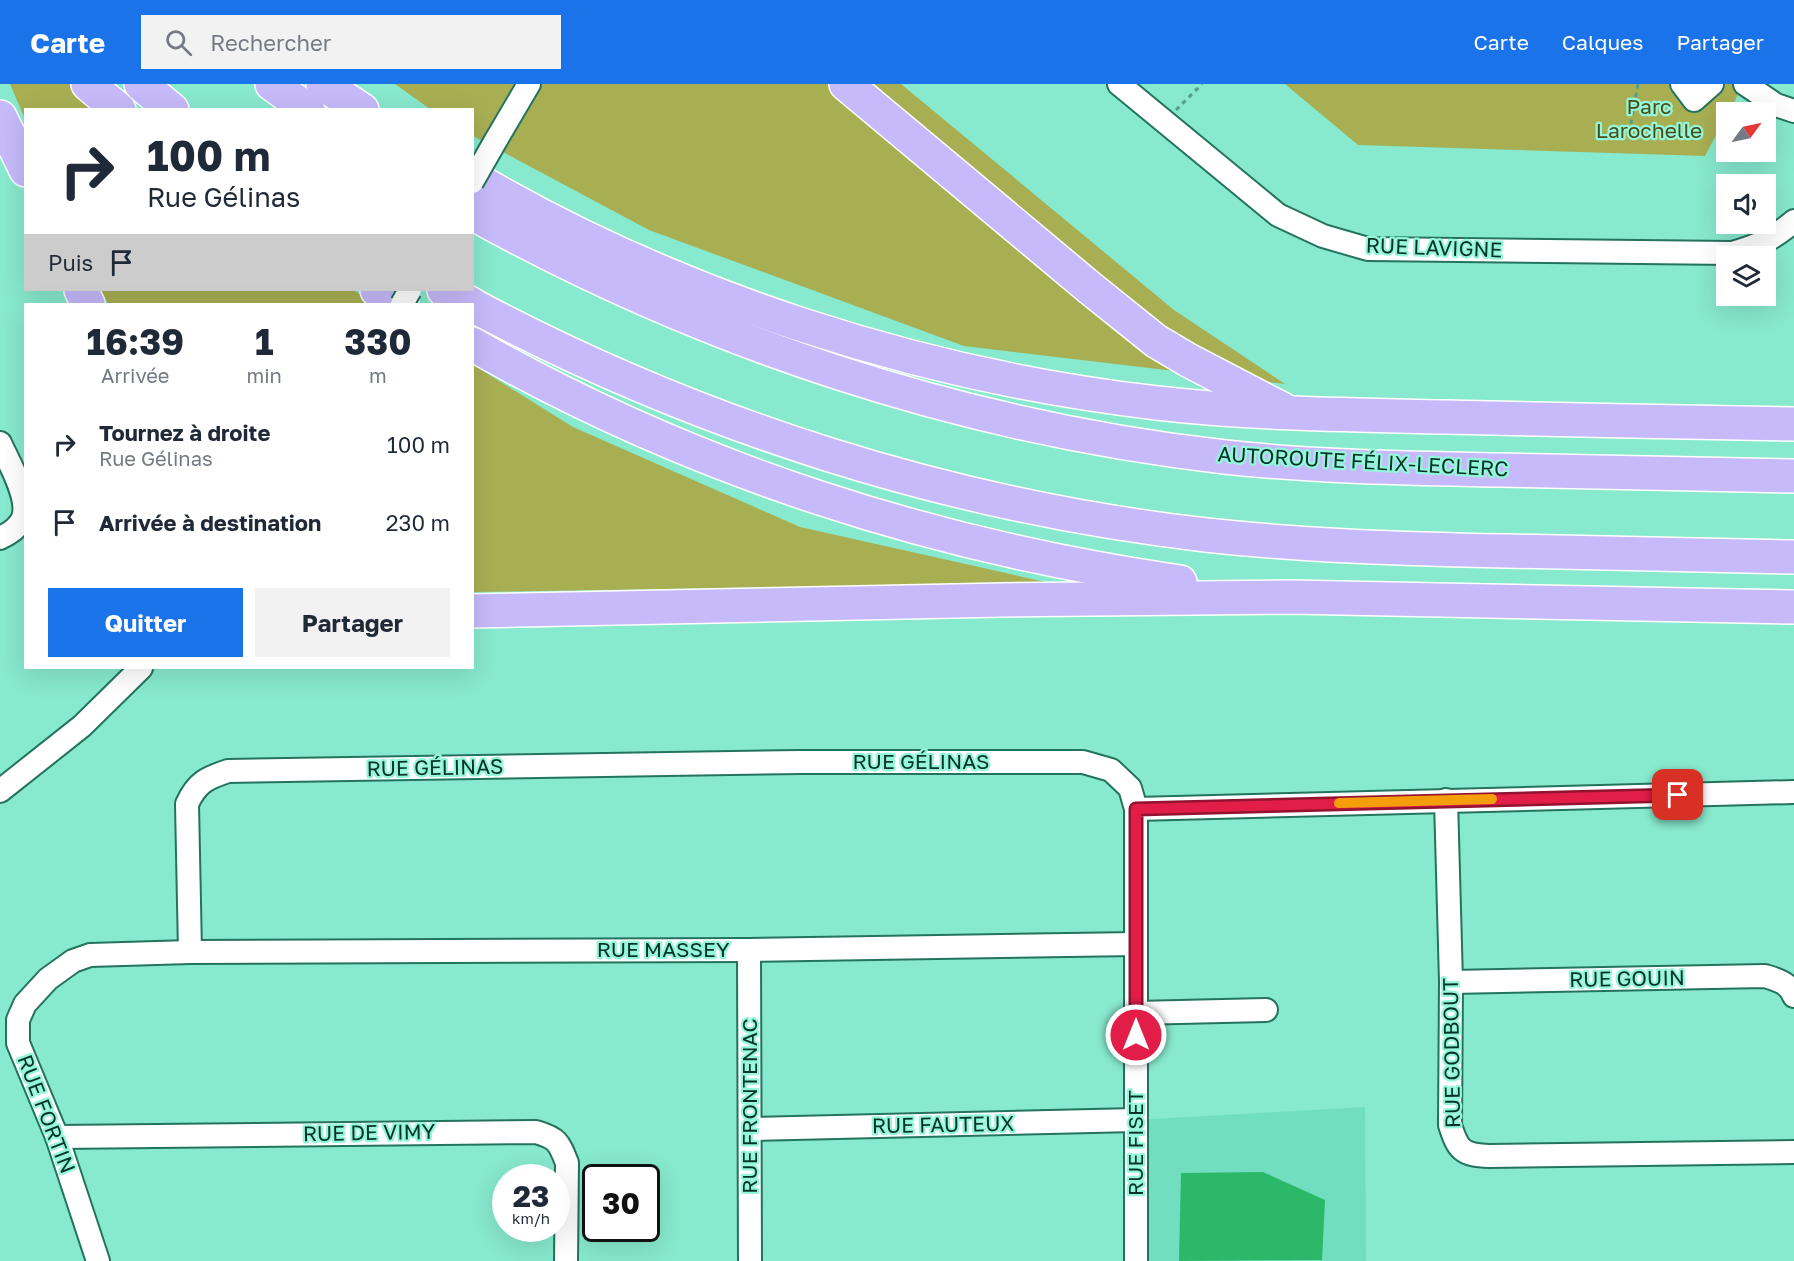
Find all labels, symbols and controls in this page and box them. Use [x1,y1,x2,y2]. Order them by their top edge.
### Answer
search box [141,15,561,69]
text: Carte [30,26,105,59]
icon: search [162,26,195,59]
text: Rechercher [210,29,331,56]
text: Carte [1473,29,1529,55]
text: Calques [1562,29,1643,55]
text: Partager [1676,29,1764,55]
park label: Parc Larochelle [1596,93,1702,143]
north arrow [1716,102,1776,162]
map controls [1716,102,1776,306]
text: 100 m [147,130,270,180]
icon: right [48,132,126,210]
button: sound [1716,174,1776,234]
text: Rue Gélinas [147,181,300,213]
street label: RUE LAVIGNE [1365,232,1503,262]
icon: arrive [105,246,138,279]
button: layers [1716,246,1776,306]
text: Puis [48,249,93,276]
text: 16:39 [86,320,184,363]
text: 1 [255,320,273,363]
text: 330 [344,320,412,363]
text: Arrivée [101,363,169,387]
text: min [247,363,282,387]
text: m [369,363,387,387]
text: Tournez à droite [99,419,270,446]
icon: right [48,428,81,461]
text: 100 m [387,431,450,458]
street label: AUTOROUTE FÉLIX-LECLERC [1217,440,1509,482]
text: Rue Gélinas [99,446,213,470]
icon: arrive [48,506,81,539]
text: Arrivée à destination [99,509,321,536]
text: 230 m [386,509,450,536]
button: Quitter [48,588,243,657]
button: Partager [255,588,450,657]
street label: RUE GÉLINAS [853,748,989,774]
street label: RUE GÉLINAS [366,753,504,781]
pin [1652,769,1703,820]
icon: arrive [1661,778,1694,811]
street label: RUE MASSEY [597,936,730,962]
street label: RUE GOUIN [1569,964,1685,992]
street label: RUE GODBOUT [1437,978,1465,1128]
position arrow [1104,1003,1168,1067]
street label: RUE FRONTENAC [736,1018,762,1194]
street label: RUE FORTIN [12,1051,81,1177]
street label: RUE FISET [1122,1090,1148,1196]
street label: RUE FAUTEUX [872,1110,1015,1138]
street label: RUE DE VIMY [303,1118,436,1146]
speed limit sign: 30 [582,1164,660,1242]
text: 23 [513,1178,549,1214]
text: km/h [512,1209,550,1227]

